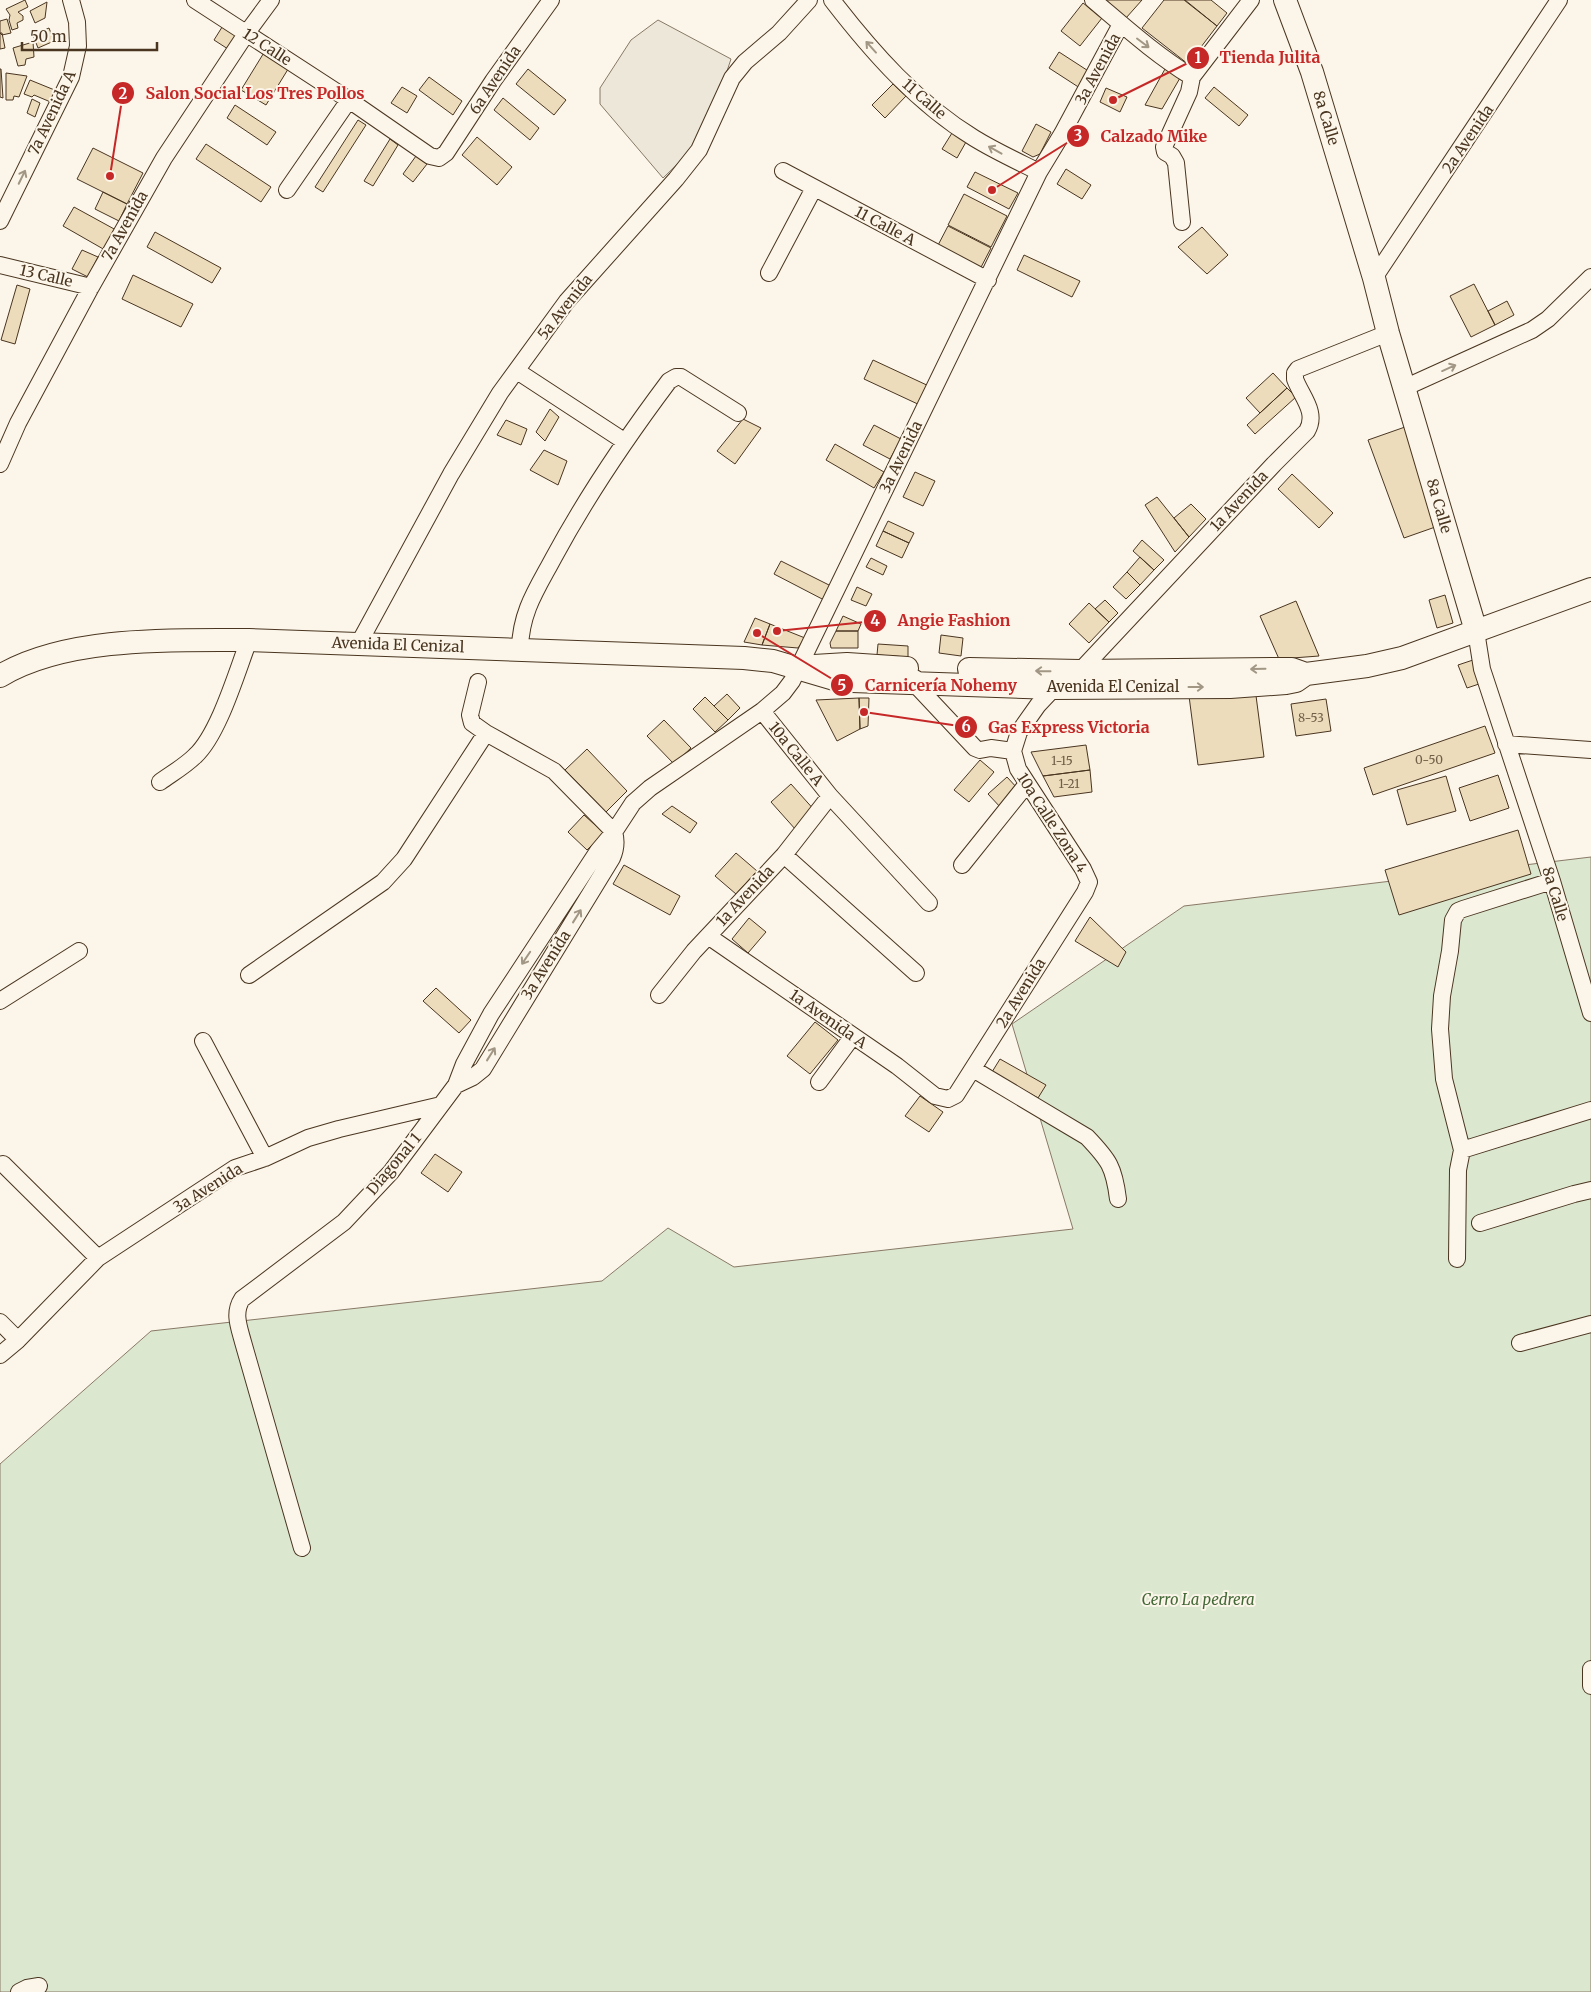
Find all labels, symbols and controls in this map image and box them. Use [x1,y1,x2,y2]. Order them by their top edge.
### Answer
scale bar [22,20,158,52]
street label: 12 Calle [239,24,295,69]
text: 50 m [30,27,67,46]
street label: 3a Avenida [1071,30,1124,108]
one-way arrow [1136,38,1150,48]
one-way arrow [865,41,877,54]
street label: 6a Avenida [465,42,524,118]
callout: Tienda Julita [1185,42,1331,73]
text: Tienda Julita [1220,47,1320,67]
text: 1 [1195,48,1202,67]
street label: 7a Avenida A [24,67,80,158]
street label: 11 Calle [899,74,950,123]
callout: Salon Social Los Tres Pollos [110,78,374,109]
text: Salon Social Los Tres Pollos [145,83,365,103]
text: 2 [119,84,128,103]
street label: 8a Calle [1309,88,1344,148]
street label: 2a Avenida [1438,101,1497,177]
callout: Calzado Mike [1066,121,1217,152]
text: 3 [1074,126,1082,145]
text: Calzado Mike [1101,126,1208,146]
one-way arrow [988,145,1003,155]
one-way arrow [17,170,27,185]
street label: 7a Avenida [98,187,152,264]
street label: 11 Calle A [852,202,919,250]
street label: 13 Calle [18,260,75,291]
street label: 5a Avenida [533,270,596,343]
one-way arrow [1441,363,1456,373]
street label: 3a Avenida [875,418,926,496]
street label: 1a Avenida [1206,466,1272,535]
street label: 8a Calle [1423,476,1456,536]
callout: Angie Fashion [862,605,1020,636]
text: Angie Fashion [897,610,1011,630]
text: 4 [870,611,880,630]
street label: Avenida El Cenizal [330,633,465,656]
one-way arrow [1250,664,1266,674]
one-way arrow [1035,666,1051,676]
callout: Carnicería Nohemy [830,670,1027,701]
text: Carnicería Nohemy [865,675,1017,695]
text: 5 [838,676,846,695]
street label: Avenida El Cenizal [1046,677,1180,696]
one-way arrow [1188,682,1204,692]
house number: 8-53 [1298,710,1324,725]
callout: Gas Express Victoria [953,711,1160,742]
text: 6 [961,717,971,736]
text: Gas Express Victoria [988,717,1150,737]
street label: 10a Calle A [765,718,828,790]
house number: 0-50 [1415,752,1443,767]
house number: 1-15 [1051,753,1073,768]
street label: 10a Calle Zona 4 [1013,769,1092,876]
house number: 1-21 [1058,776,1080,791]
street label: 1a Avenida [712,861,778,930]
street label: 8a Calle [1538,864,1573,924]
one-way arrow [572,909,582,923]
street label: 3a Avenida [517,927,574,1003]
one-way arrow [521,951,531,965]
street label: 2a Avenida [992,954,1049,1031]
street label: 1a Avenida A [786,985,871,1053]
one-way arrow [487,1048,497,1062]
street label: Diagonal 1 [362,1129,425,1198]
street label: 3a Avenida [170,1159,246,1216]
park label: Cerro La pedrera [1141,1590,1255,1609]

